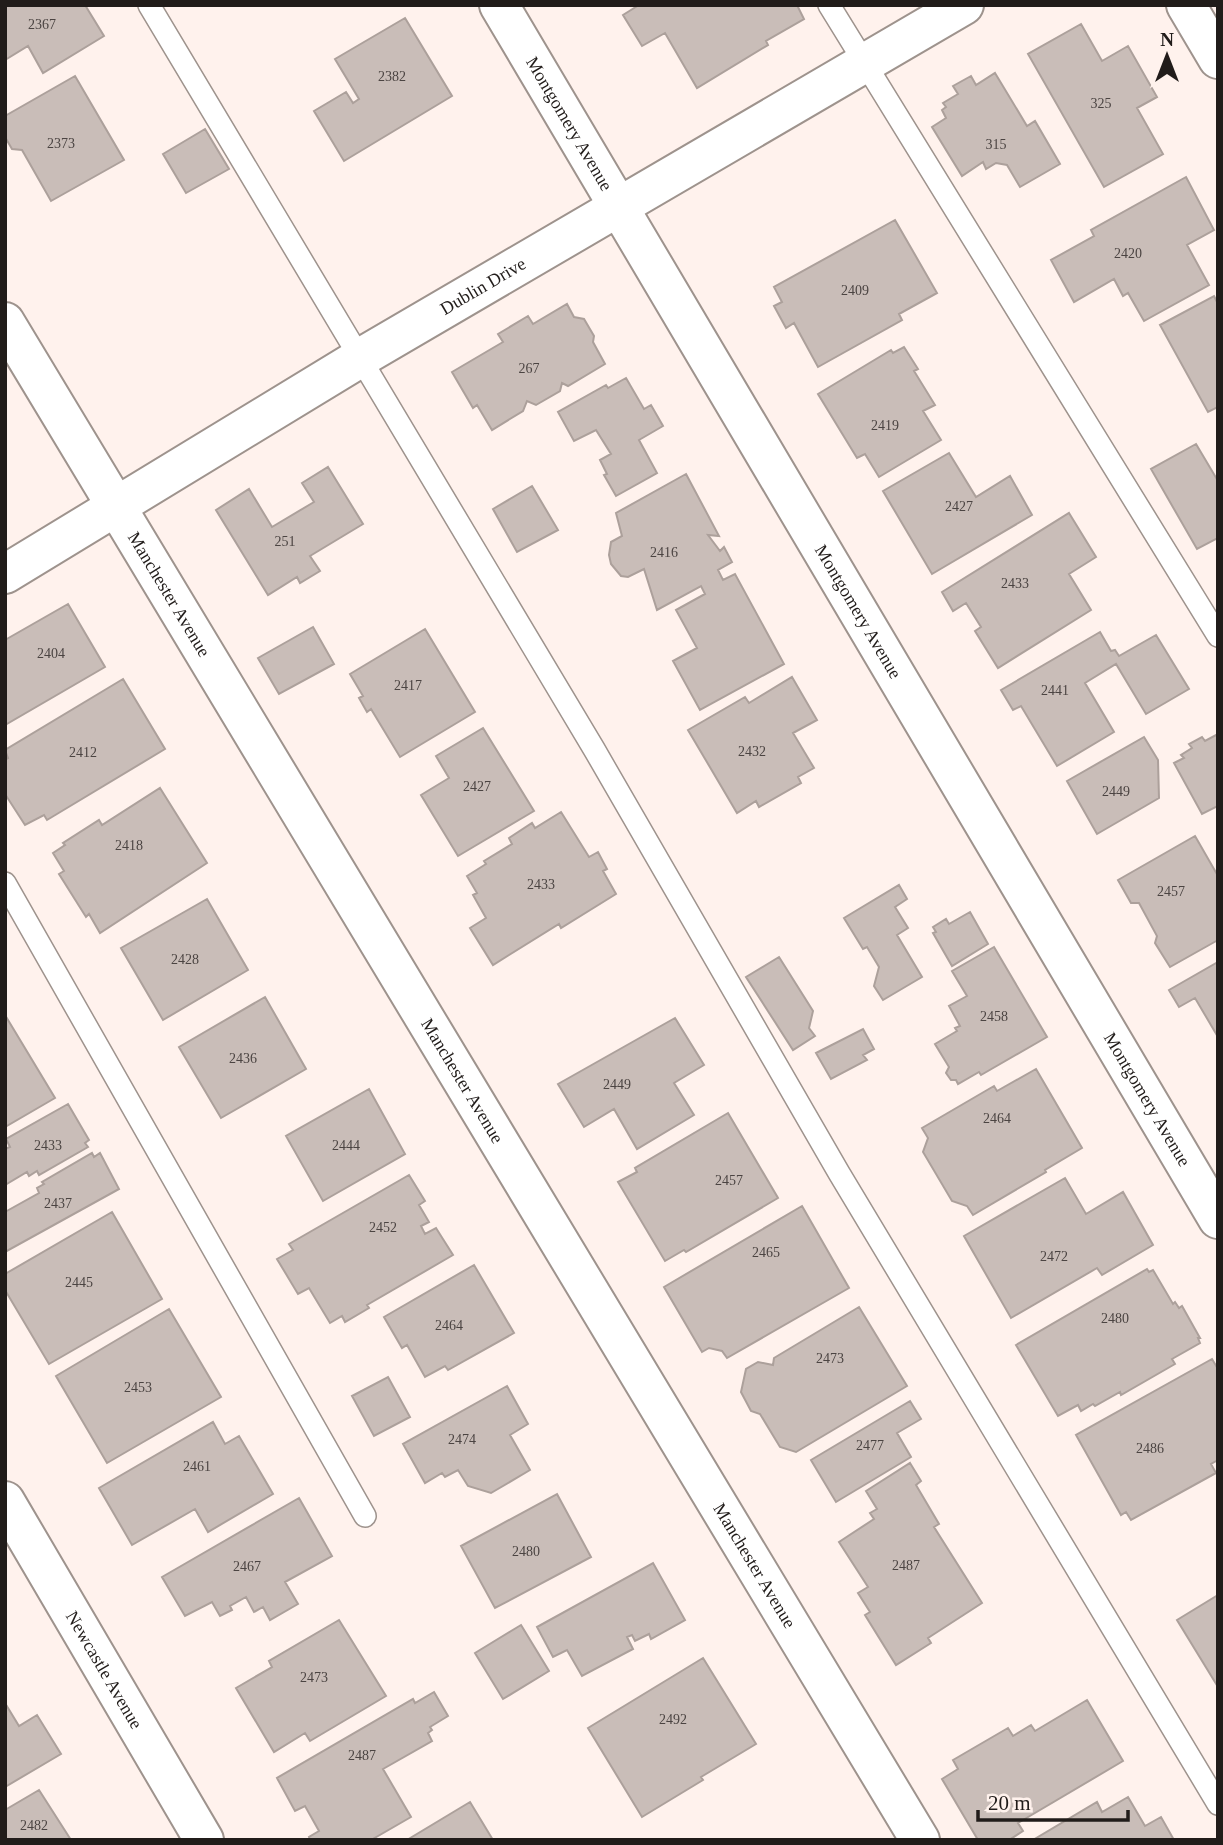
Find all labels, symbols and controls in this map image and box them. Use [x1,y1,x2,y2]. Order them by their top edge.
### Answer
house number: 2367 [28,17,56,32]
north arrow [1132,21,1202,91]
text: N [1160,29,1174,50]
street label: Montgomery Avenue [522,53,617,194]
house number: 2382 [378,69,406,84]
house number: 325 [1091,96,1112,111]
house number: 2373 [47,136,75,151]
house number: 315 [986,137,1007,152]
house number: 2420 [1114,246,1142,261]
street label: Dublin Drive [437,253,529,319]
house number: 2409 [841,283,869,298]
house number: 267 [519,361,540,376]
house number: 2419 [871,418,899,433]
house number: 2427 [945,499,973,514]
street label: Manchester Avenue [124,528,214,660]
house number: 251 [275,534,296,549]
street label: Montgomery Avenue [811,541,906,682]
house number: 2416 [650,545,678,560]
house number: 2433 [1001,576,1029,591]
house number: 2404 [37,646,65,661]
house number: 2417 [394,678,422,693]
house number: 2441 [1041,683,1069,698]
house number: 2432 [738,744,766,759]
house number: 2412 [69,745,97,760]
house number: 2427 [463,779,491,794]
house number: 2449 [1102,784,1130,799]
house number: 2418 [115,838,143,853]
house number: 2433 [527,877,555,892]
house number: 2457 [1157,884,1185,899]
house number: 2428 [171,952,199,967]
house number: 2458 [980,1009,1008,1024]
street label: Manchester Avenue [417,1015,508,1147]
street label: Montgomery Avenue [1100,1029,1195,1170]
house number: 2436 [229,1051,257,1066]
house number: 2449 [603,1077,631,1092]
house number: 2464 [983,1111,1011,1126]
house number: 2433 [34,1138,62,1153]
house number: 2444 [332,1138,360,1153]
house number: 2457 [715,1173,743,1188]
house number: 2437 [44,1196,72,1211]
house number: 2452 [369,1220,397,1235]
house number: 2465 [752,1245,780,1260]
house number: 2472 [1040,1249,1068,1264]
house number: 2445 [65,1275,93,1290]
house number: 2480 [1101,1311,1129,1326]
house number: 2464 [435,1318,463,1333]
house number: 2473 [816,1351,844,1366]
house number: 2453 [124,1380,152,1395]
house number: 2474 [448,1432,476,1447]
house number: 2477 [856,1438,884,1453]
house number: 2486 [1136,1441,1164,1456]
house number: 2461 [183,1459,211,1474]
street label: Manchester Avenue [709,1499,800,1632]
house number: 2480 [512,1544,540,1559]
house number: 2487 [892,1558,920,1573]
house number: 2467 [233,1559,261,1574]
street label: Newcastle Avenue [62,1608,147,1733]
house number: 2473 [300,1670,328,1685]
house number: 2492 [659,1712,687,1727]
house number: 2487 [348,1748,376,1763]
scale bar [978,1778,1128,1822]
text: 20 m [988,1791,1031,1815]
house number: 2482 [20,1818,48,1833]

